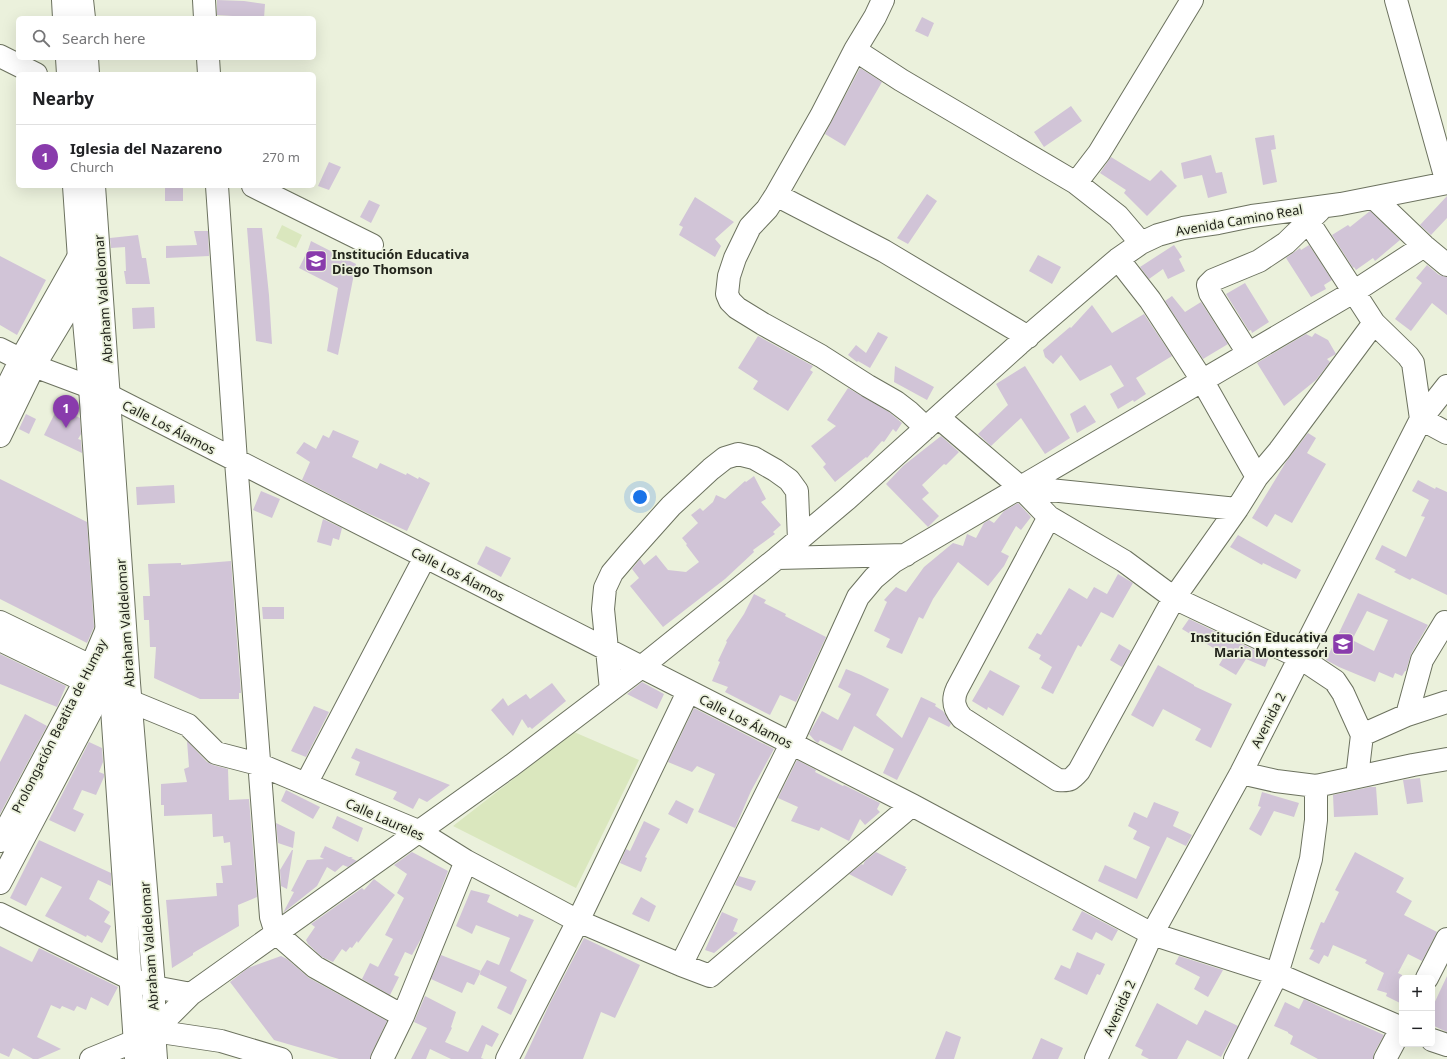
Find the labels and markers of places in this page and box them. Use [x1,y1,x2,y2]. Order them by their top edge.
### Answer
place label: Institución Educativa Diego Thomson [332,245,469,278]
school or university icon: Institución Educativa Diego Thomson [303,248,329,274]
pin: 1 [53,395,79,428]
place label: Institución Educativa Maria Montessori [1191,628,1328,661]
school or university icon: Institución Educativa Maria Montessori [1330,631,1356,657]

